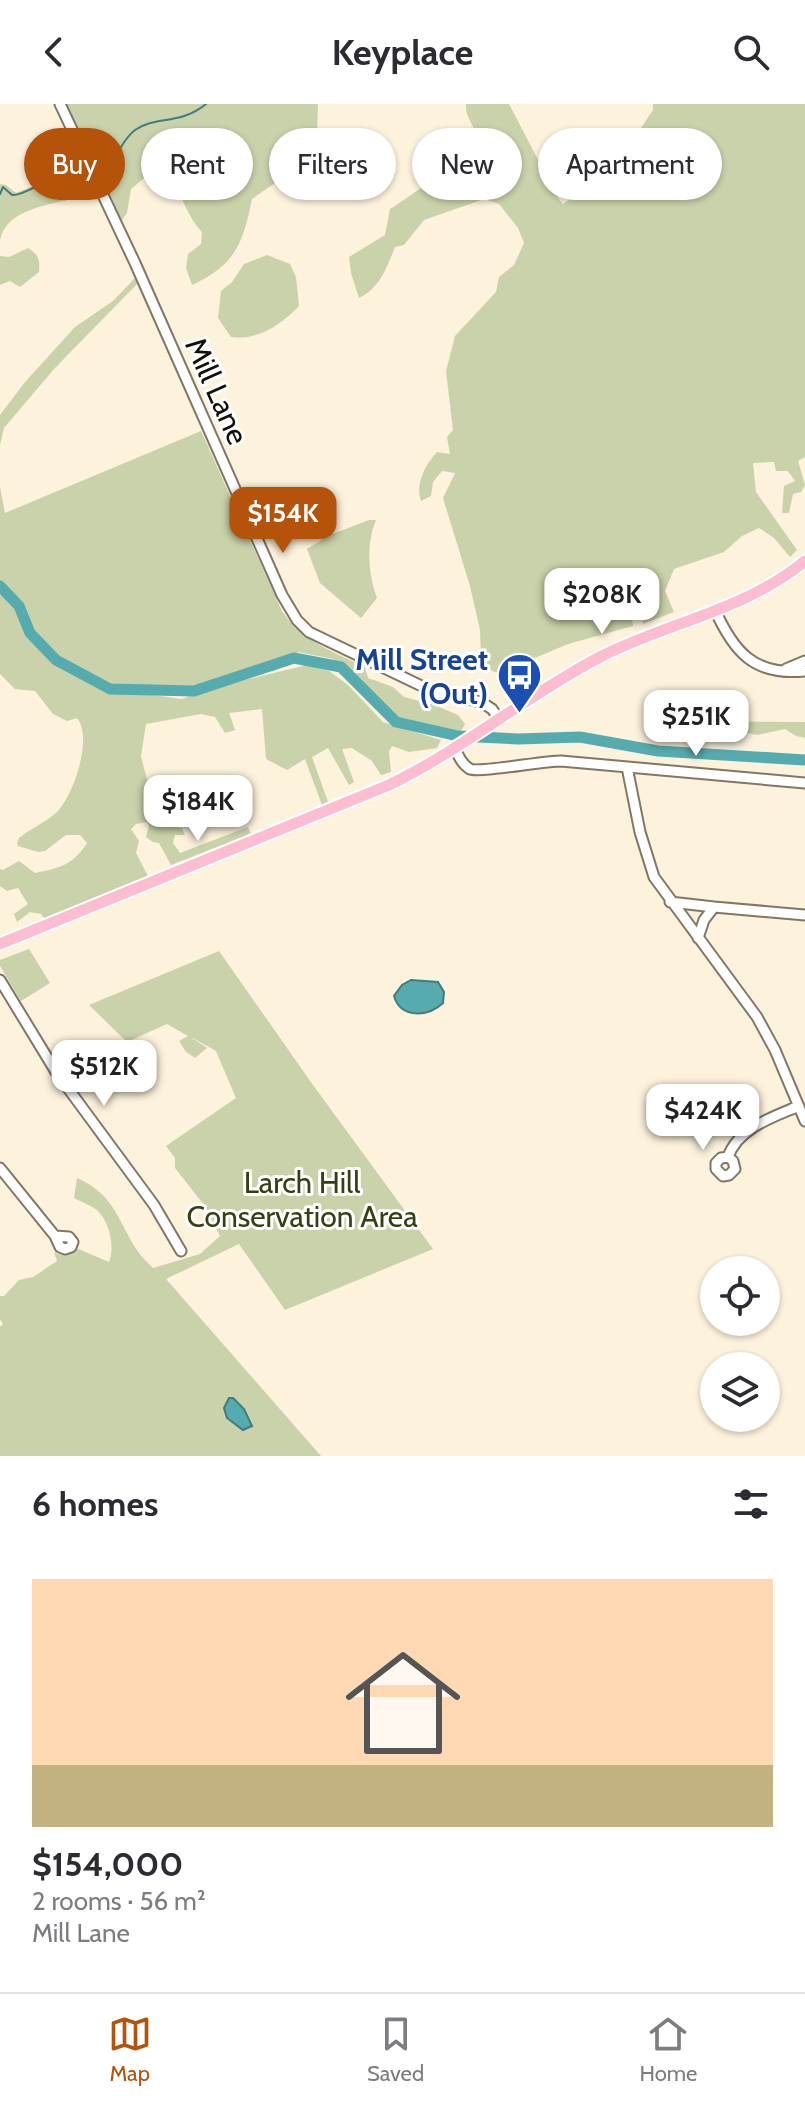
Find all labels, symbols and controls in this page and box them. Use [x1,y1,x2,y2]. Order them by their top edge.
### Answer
icon: back [32,30,76,74]
text: Keyplace [332,30,473,74]
icon: search [729,30,773,74]
chip: Buy [24,128,125,200]
chip: Rent [141,128,253,200]
chip: Filters [269,128,396,200]
chip: New [412,128,522,200]
chip: Apartment [538,128,722,200]
street label: Mill Lane [177,332,257,450]
pin: $154K [227,487,339,555]
text: $154K [247,497,319,529]
pin: $208K [546,568,658,636]
text: $208K [562,578,642,610]
place label: Mill Street (Out) [355,641,488,712]
bus stop icon: Mill Street (Out) [495,652,543,715]
pin: $251K [640,690,752,758]
text: $251K [662,700,730,732]
pin: $184K [142,775,254,843]
text: $184K [162,785,234,817]
pin: $512K [48,1040,160,1108]
text: $512K [70,1050,138,1082]
pin: $424K [647,1084,759,1152]
text: $424K [664,1094,742,1126]
park label: Larch Hill Conservation Area [186,1164,418,1235]
map controls [700,1256,780,1432]
button: locate [700,1256,780,1336]
button: layers [700,1352,780,1432]
icon: filters [729,1482,773,1526]
text: 6 homes [32,1483,158,1525]
icon: home [331,1631,475,1775]
text: $154,000 [32,1843,183,1885]
text: 2 rooms · 56 m² [32,1885,206,1917]
text: Mill Lane [32,1917,130,1949]
tab: Map [108,2012,152,2087]
tab: Saved [367,2012,424,2087]
tab: Home [639,2012,697,2087]

